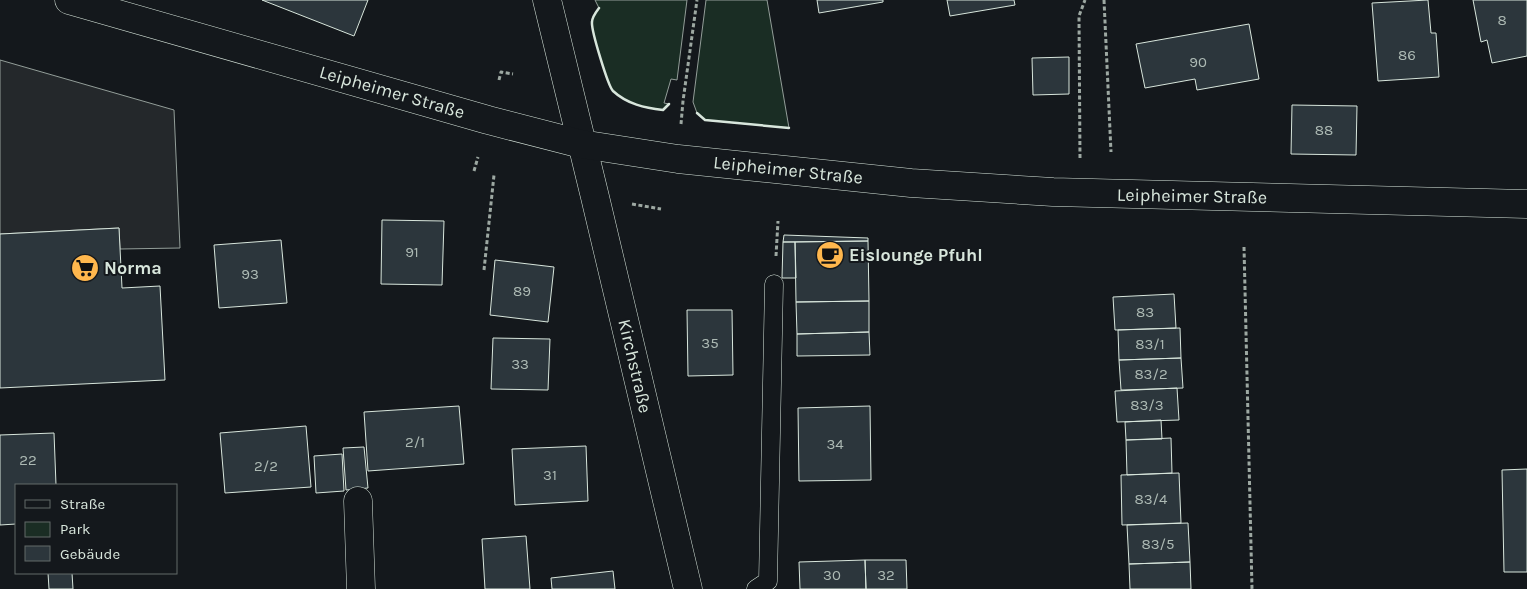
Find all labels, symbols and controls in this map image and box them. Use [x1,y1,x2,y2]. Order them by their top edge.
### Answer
house number: 8 [1497,11,1507,29]
house number: 86 [1398,46,1416,64]
house number: 90 [1189,53,1207,71]
street label: Leipheimer Straße [317,61,467,123]
house number: 88 [1315,121,1333,139]
street label: Leipheimer Straße [712,151,864,189]
street label: Leipheimer Straße [1117,184,1267,208]
cafe icon: Eislounge Pfuhl [815,240,845,270]
house number: 91 [405,243,419,261]
place label: Eislounge Pfuhl [849,244,983,266]
supermarket icon: Norma [70,253,100,283]
place label: Norma [104,257,162,279]
house number: 93 [241,265,259,283]
house number: 89 [513,282,531,300]
house number: 83 [1136,303,1154,321]
street label: Kirchstraße [613,317,657,415]
house number: 35 [701,334,719,352]
house number: 83/1 [1135,335,1165,353]
house number: 33 [511,355,529,373]
house number: 83/2 [1134,365,1168,383]
house number: 83/3 [1130,396,1164,414]
house number: 2/1 [405,433,425,451]
house number: 34 [826,435,844,453]
house number: 22 [19,451,37,469]
house number: 2/2 [254,457,278,475]
house number: 31 [543,466,557,484]
legend [15,484,178,574]
house number: 83/4 [1135,490,1168,508]
text: Straße [60,495,105,513]
text: Park [60,520,90,538]
house number: 83/5 [1141,535,1175,553]
text: Gebäude [60,545,120,563]
house number: 30 [823,566,841,584]
house number: 32 [877,566,895,584]

